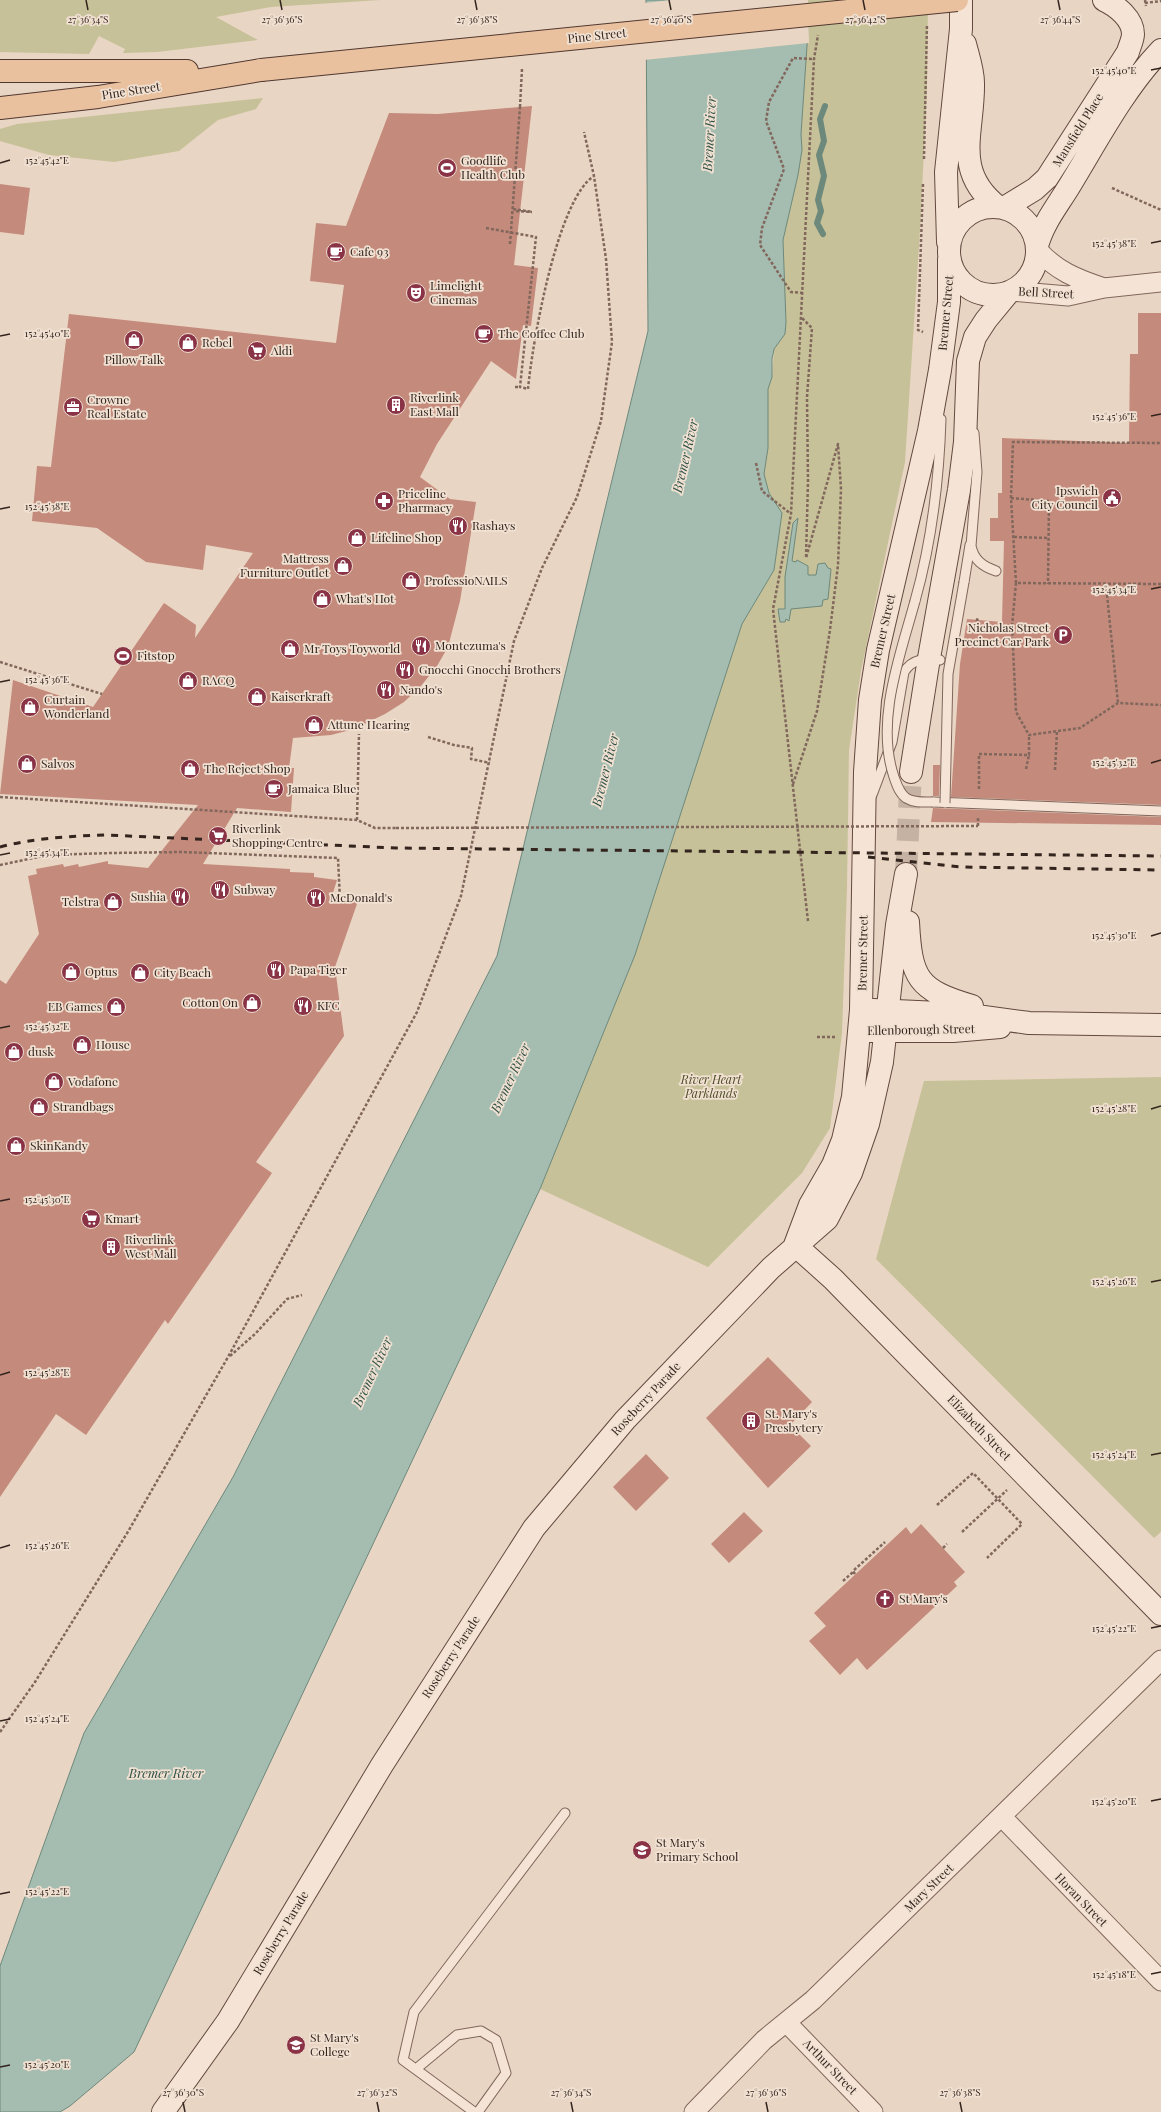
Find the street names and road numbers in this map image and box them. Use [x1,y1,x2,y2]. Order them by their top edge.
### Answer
street label: Pine Street [567,24,628,46]
street label: Pine Street [100,77,162,103]
street label: Mansfield Place [1048,90,1106,169]
street label: Bremer Street [934,274,956,351]
street label: Bell Street [1018,283,1075,301]
street label: Bremer Street [866,591,898,669]
street label: Bremer Street [853,914,871,991]
street label: Ellenborough Street [867,1020,976,1038]
street label: Roseberry Parade [607,1358,684,1439]
street label: Elizabeth Street [944,1391,1016,1464]
street label: Roseberry Parade [418,1612,483,1701]
street label: Mary Street [900,1859,957,1915]
street label: Horan Street [1052,1869,1112,1930]
street label: Roseberry Parade [249,1888,312,1977]
street label: Arthur Street [799,2034,862,2098]

